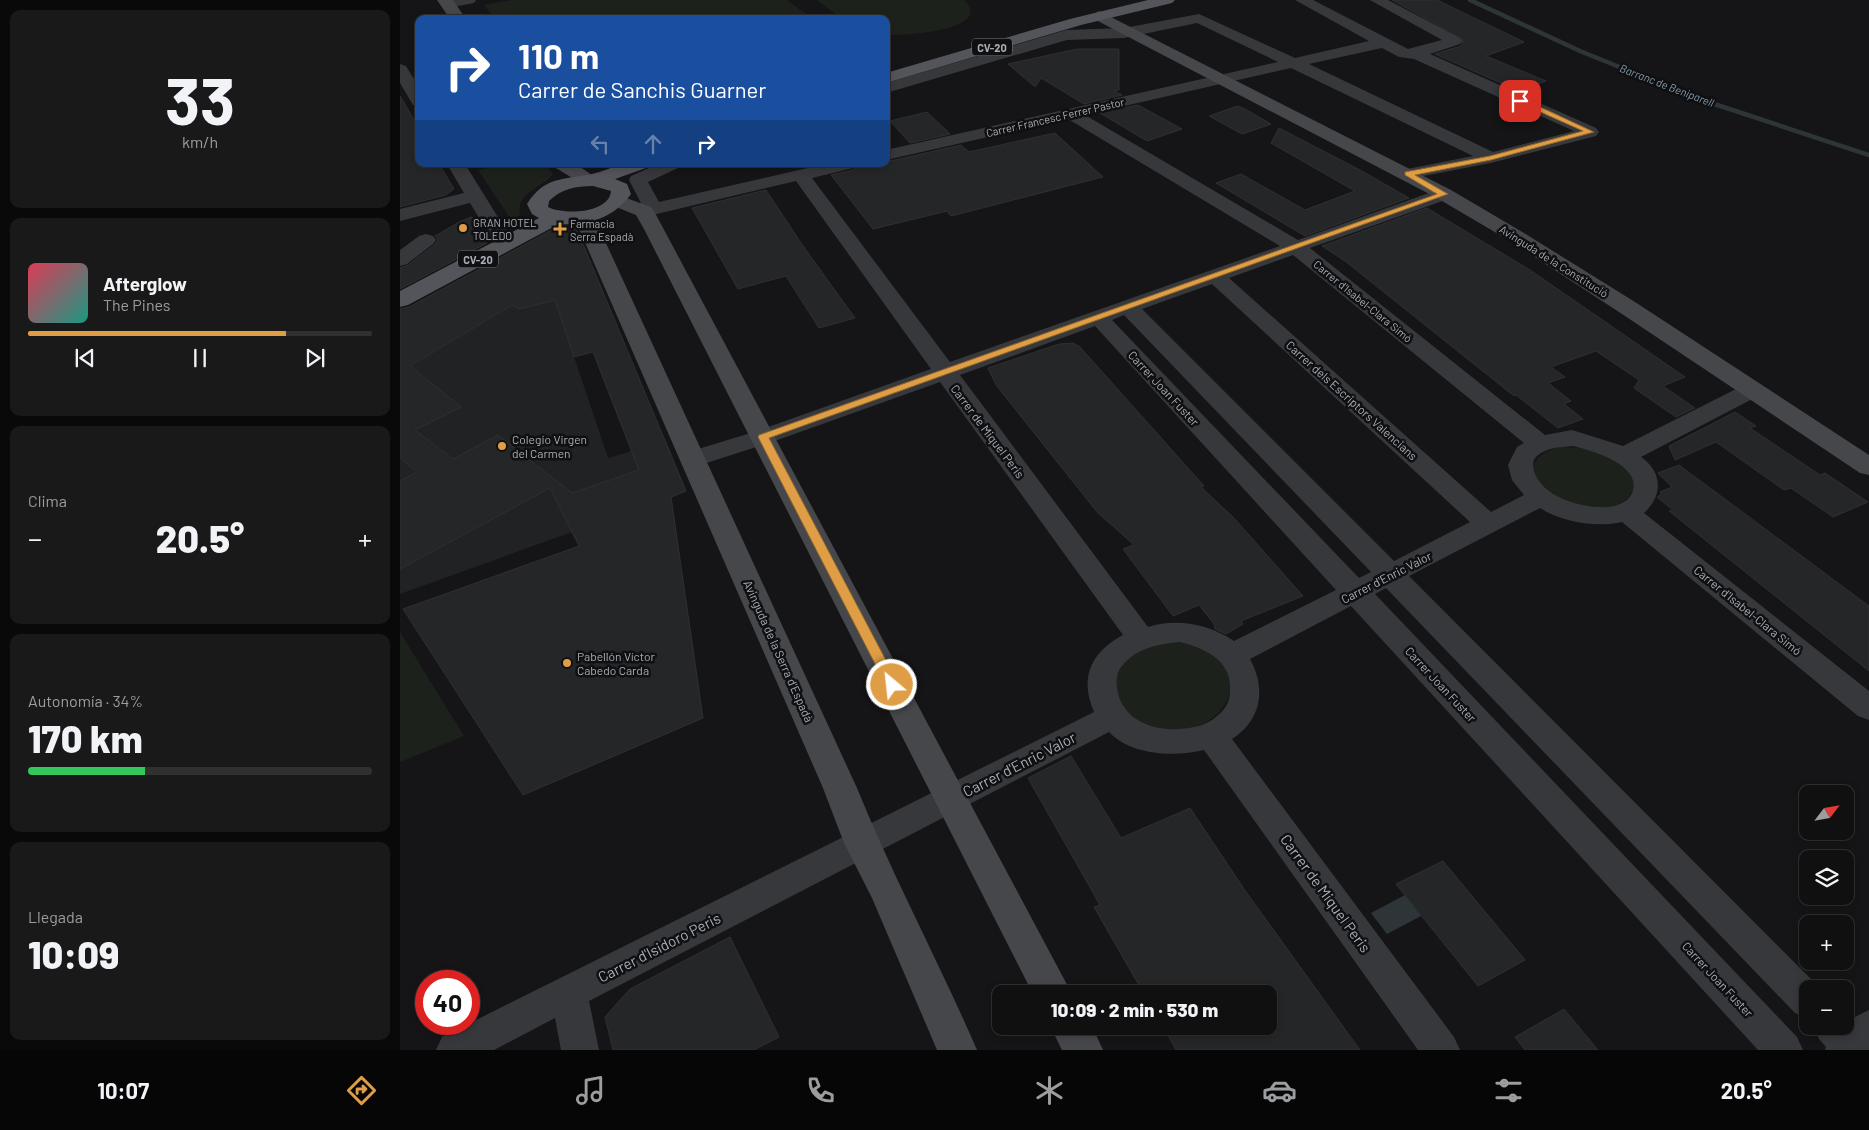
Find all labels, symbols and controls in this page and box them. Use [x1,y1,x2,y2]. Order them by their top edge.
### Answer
text: 110 m [518,34,599,76]
icon: right [435,35,500,100]
road number: CV-20 [972,38,1012,56]
text: 33 [165,60,235,138]
water label: Barranc de Beniparell [1618,61,1716,109]
text: Carrer de Sanchis Guarner [518,76,766,102]
pin [1499,80,1541,122]
icon: arrive [1506,87,1534,115]
street label: Carrer Francesc Ferrer Pastor [985,95,1125,139]
icon: left [586,130,614,158]
icon: ahead [639,130,667,158]
icon: right [692,130,720,158]
text: km/h [182,132,218,151]
place label: GRAN HOTEL TOLEDO [473,216,536,242]
place label: Farmacia Serra Espadà [570,217,633,243]
marker: GRAN HOTEL TOLEDO [457,222,469,234]
street label: Avinguda de la Constitució [1497,222,1611,300]
marker: Farmacia Serra Espadà [554,223,566,235]
road number: CV-20 [458,250,498,268]
street label: Carrer d'Isabel-Clara Simó [1311,257,1415,345]
text: Afterglow [103,272,187,295]
text: The Pines [103,295,171,314]
street label: Carrer dels Escriptors Valencians [1284,337,1421,463]
icon: previous [71,344,99,372]
icon: pause [186,344,214,372]
icon: next [301,344,329,372]
street label: Carrer Joan Fuster [1126,348,1203,429]
street label: Carrer de Miquel Peris [948,382,1028,481]
place label: Colegio Virgen del Carmen [512,432,587,460]
marker: Colegio Virgen del Carmen [496,440,508,452]
text: Clima [28,491,67,510]
text: 20.5° [156,515,244,561]
text: − [28,521,42,555]
text: + [358,521,372,555]
street label: Carrer d'Enric Valor [1339,548,1434,606]
street label: Carrer d'Isabel-Clara Simó [1691,562,1805,658]
street label: Avinguda de la Serra d'Espadà [741,578,817,724]
street label: Carrer Joan Fuster [1403,644,1480,725]
place label: Pabellón Víctor Cabedo Carda [577,649,655,677]
marker: Pabellón Víctor Cabedo Carda [561,657,573,669]
position arrow [865,658,917,710]
text: Autonomía · 34% [28,691,143,710]
text: 170 km [28,715,143,761]
street label: Carrer d'Enric Valor [960,728,1079,800]
north arrow [1799,785,1854,840]
map controls [1799,785,1854,1035]
street label: Carrer de Miquel Peris [1277,830,1375,956]
button: layers [1799,850,1854,905]
text: Llegada [28,907,83,926]
street label: Carrer d'Isidoro Peris [595,908,723,986]
button: + [1799,915,1854,970]
text: 10:09 [28,931,119,977]
street label: Carrer Joan Fuster [1680,939,1757,1020]
speed limit sign: 40 [415,970,480,1035]
button: − [1799,980,1854,1035]
text: 10:09 · 2 min · 530 m [1051,998,1218,1021]
icon: directions [344,1073,379,1108]
icon: music [573,1073,608,1108]
icon: phone [803,1073,838,1108]
icon: climate [1032,1073,1067,1108]
icon: car [1262,1073,1297,1108]
icon: filters [1491,1073,1526,1108]
text: 10:07 [97,1077,149,1103]
text: 20.5° [1721,1077,1772,1103]

